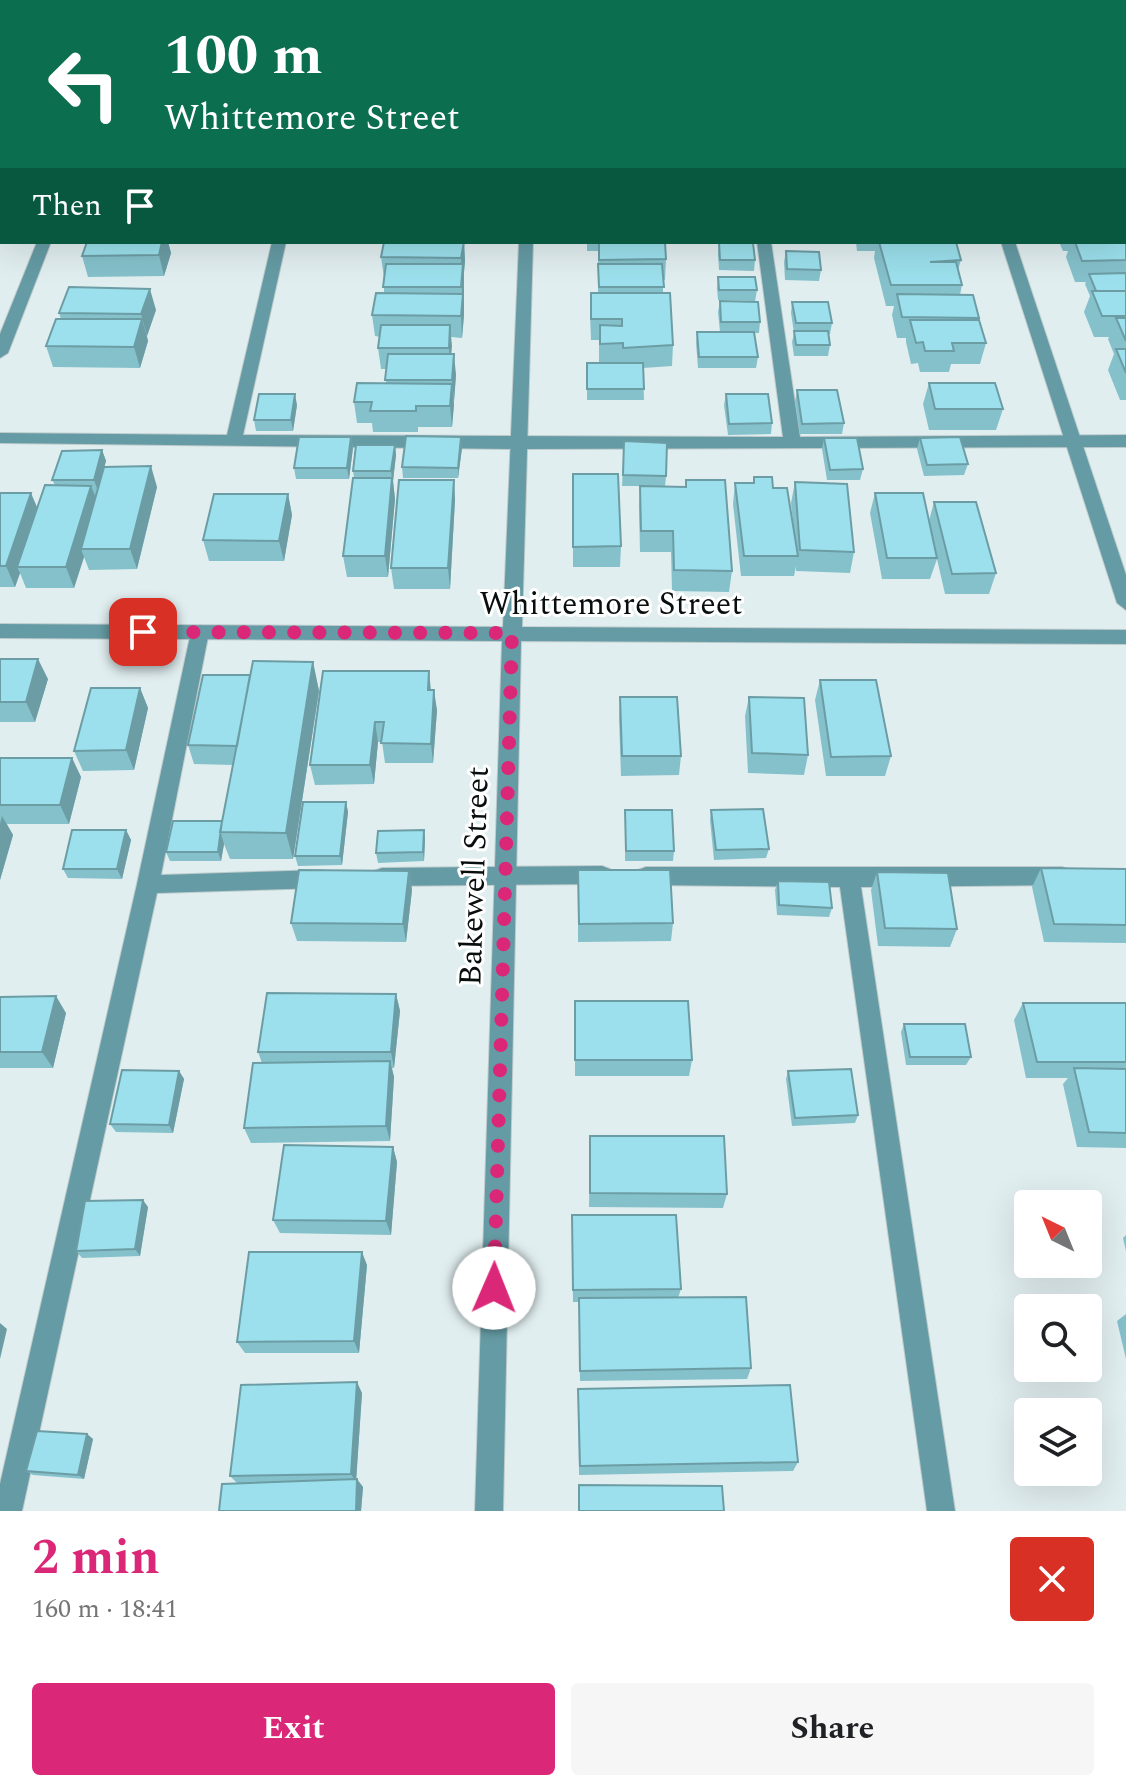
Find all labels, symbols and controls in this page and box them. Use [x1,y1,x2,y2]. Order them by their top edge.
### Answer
text: 100 m [164,14,323,99]
icon: left [32,32,136,136]
text: Whittemore Street [164,91,460,146]
text: Then [32,183,102,229]
icon: arrive [118,184,162,228]
street label: Whittemore Street [480,580,742,629]
pin [109,598,177,666]
icon: arrive [121,610,165,654]
street label: Bakewell Street [446,765,503,987]
north arrow [1014,1190,1102,1278]
map controls [1014,1190,1102,1486]
position arrow [452,1246,536,1330]
button: search [1014,1294,1102,1382]
button: layers [1014,1398,1102,1486]
text: 2 min [32,1522,160,1595]
button: close [1010,1537,1094,1621]
text: 160 m · 18:41 [32,1589,178,1629]
button: Exit [32,1683,555,1775]
button: Share [571,1683,1094,1775]

